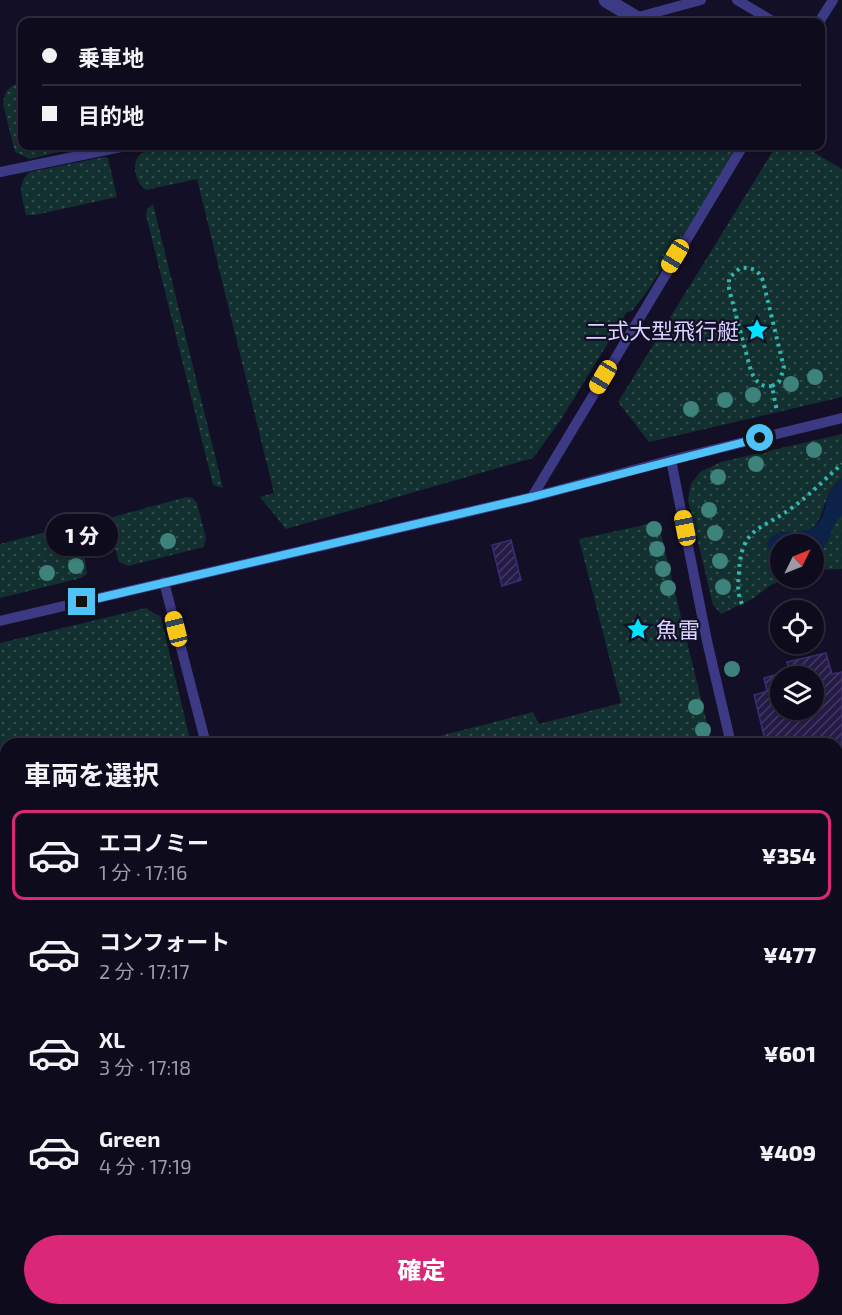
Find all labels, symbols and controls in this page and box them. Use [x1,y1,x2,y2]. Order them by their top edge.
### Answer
text: 乗車地 [78,44,144,70]
text: 目的地 [78,102,144,128]
car [658,236,692,276]
place label: 二式大型飛行艇 [585,317,739,343]
place icon: 二式大型飛行艇 [744,317,770,343]
car [586,357,620,397]
route start [746,424,773,451]
car [673,509,697,547]
callout: 1 分 [46,515,118,557]
text: 1 分 [65,523,99,547]
north arrow [770,534,824,588]
map controls [770,534,824,720]
route end [68,588,95,615]
button: locate [770,600,824,654]
car [163,609,189,649]
place icon: 魚雷 [625,616,651,642]
place label: 魚雷 [656,616,700,642]
button: layers [770,666,824,720]
text: 車両を選択 [24,758,159,790]
icon: car [27,828,81,882]
text: エコノミー [99,829,209,855]
text: ¥354 [762,842,816,868]
text: 1 分 · 17:16 [99,860,187,884]
icon: car [27,927,81,981]
text: コンフォート [99,928,230,954]
text: ¥477 [763,941,816,967]
text: 2 分 · 17:17 [99,959,189,983]
icon: car [27,1026,81,1080]
text: XL [99,1026,125,1052]
text: ¥601 [764,1040,816,1066]
text: 3 分 · 17:18 [99,1055,191,1079]
icon: car [27,1125,81,1179]
text: Green [99,1125,161,1151]
text: ¥409 [759,1139,816,1165]
text: 4 分 · 17:19 [99,1154,192,1178]
button: 確定 [24,1235,819,1304]

